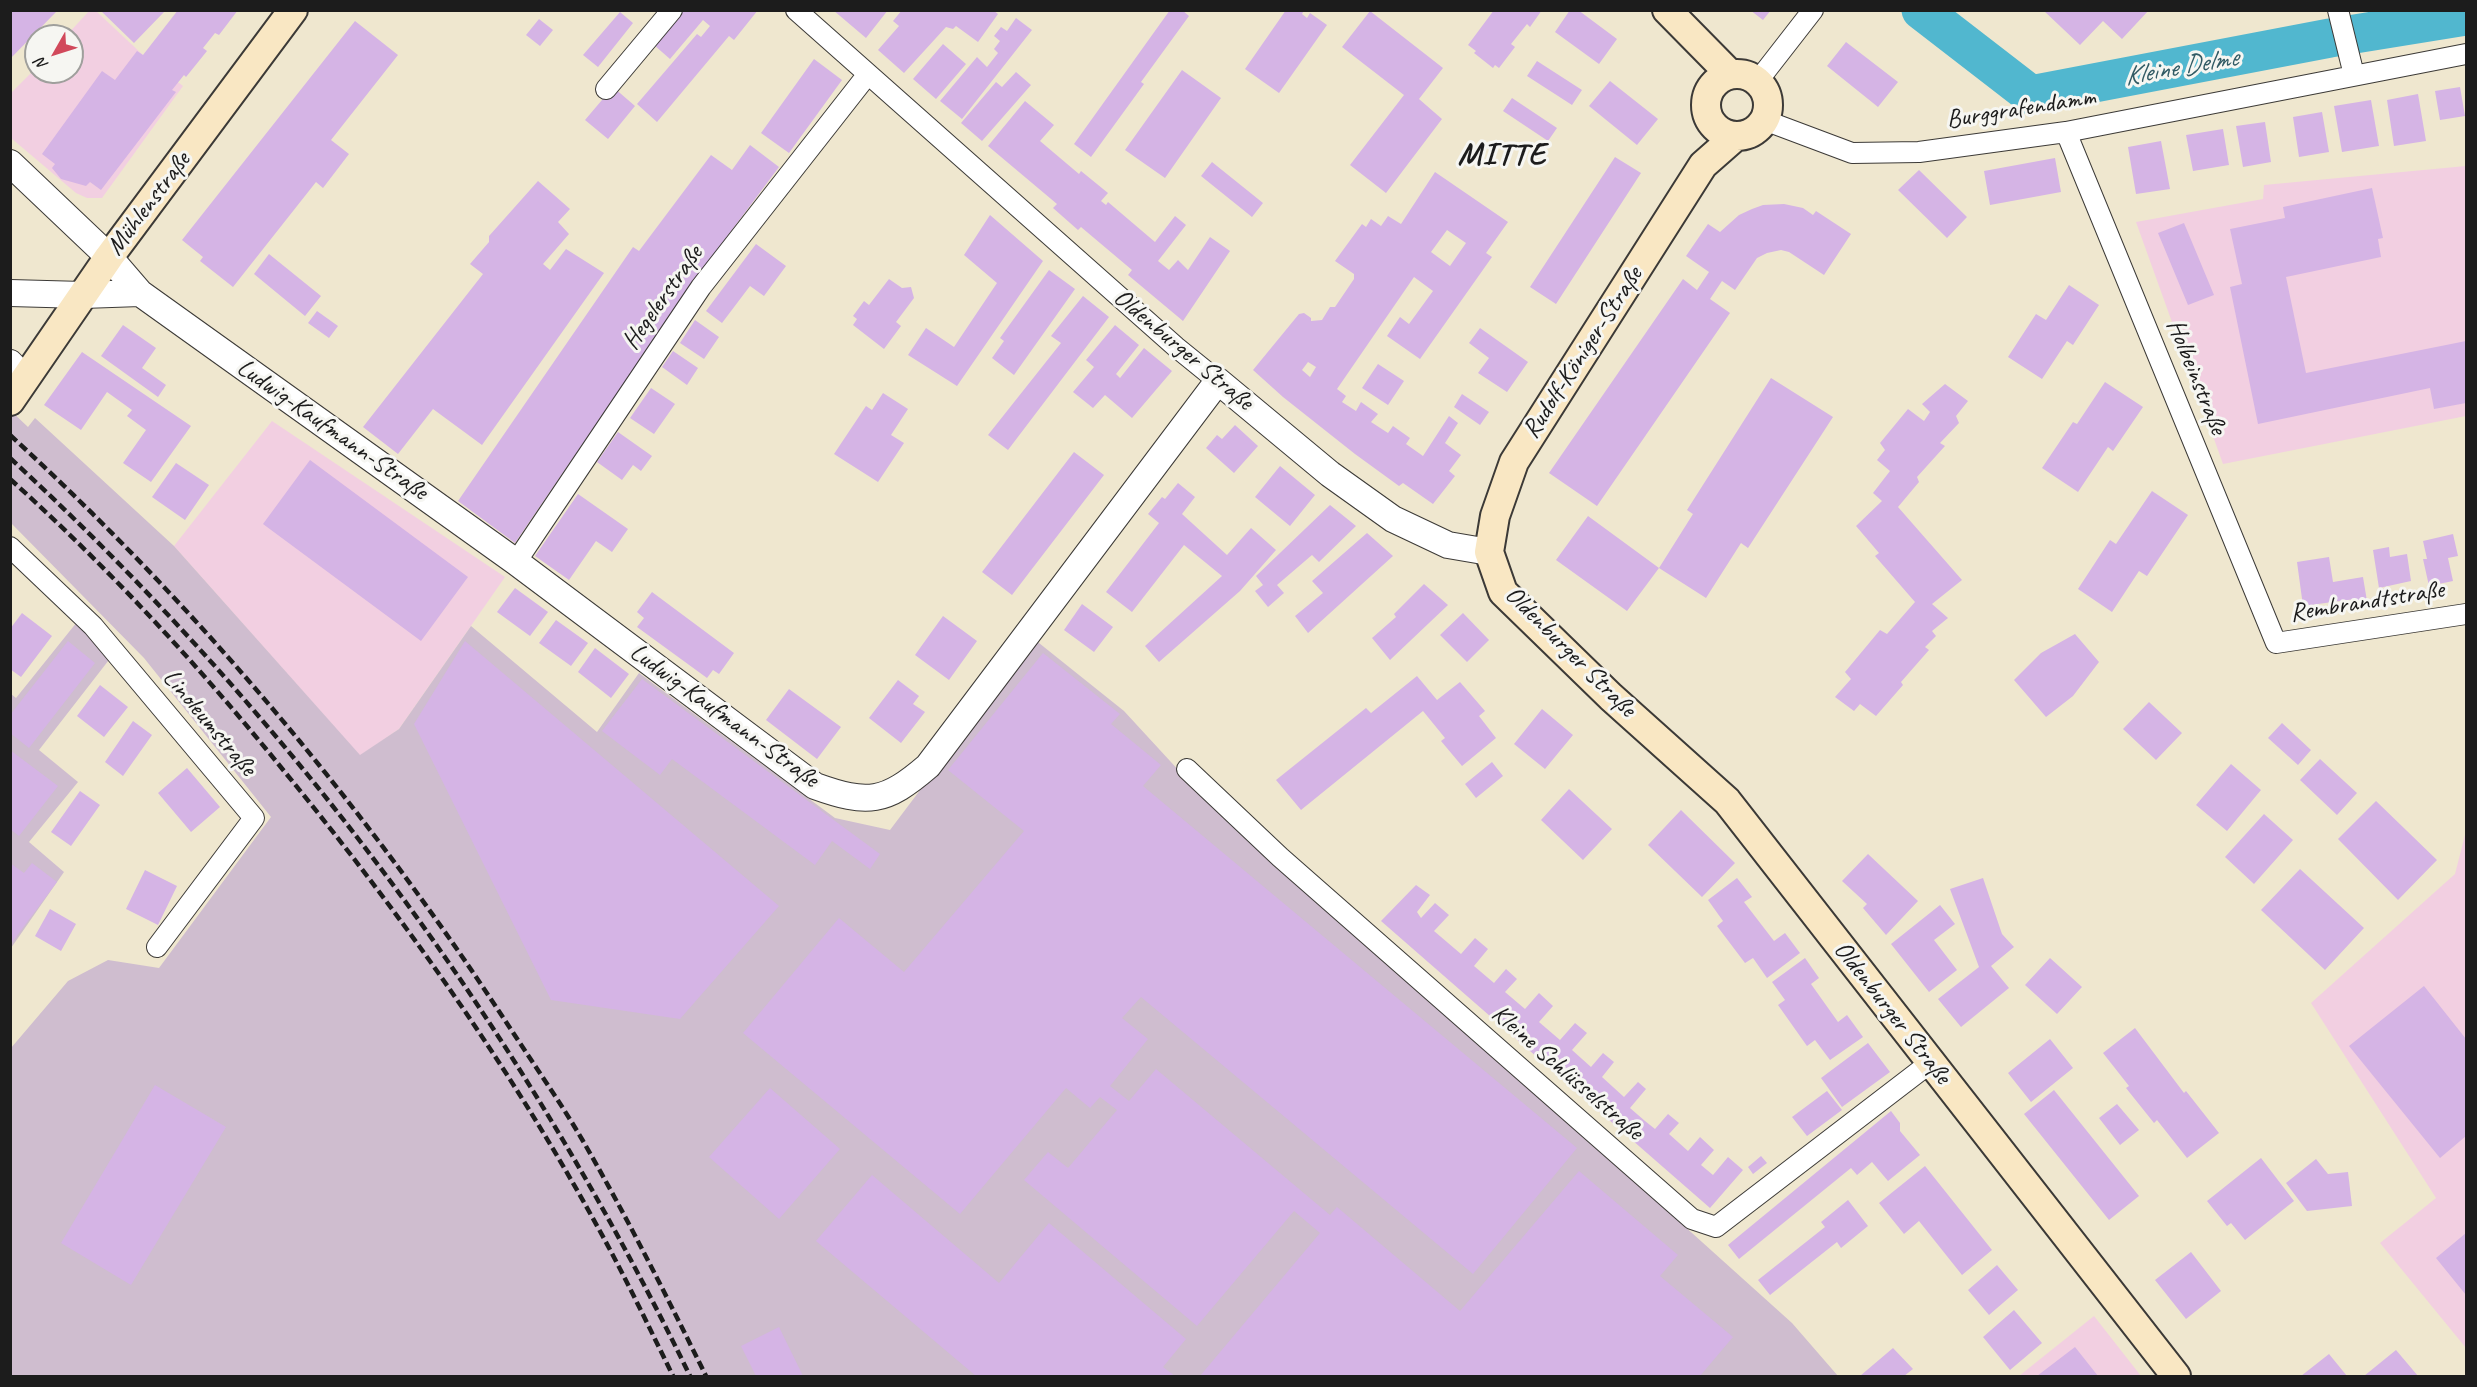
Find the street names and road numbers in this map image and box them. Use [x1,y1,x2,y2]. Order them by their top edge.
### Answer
street label: Burggrafendamm [1944,82,2098,136]
street label: Mühlenstraße [100,146,198,262]
street label: Hegelerstraße [616,240,710,356]
street label: Rudolf-Königer-Straße [1516,261,1650,445]
street label: Oldenburger Straße [1107,282,1259,418]
street label: Holbeinstraße [2159,315,2233,439]
street label: Ludwig-Kaufmann-Straße [230,352,434,508]
street label: Rembrandtstraße [2288,574,2446,630]
street label: Oldenburger Straße [1498,580,1642,724]
street label: Ludwig-Kaufmann-Straße [623,637,825,795]
street label: Linoleumstraße [155,663,263,783]
street label: Oldenburger Straße [1826,935,1958,1091]
street label: Kleine Schlüsselstraße [1485,999,1649,1147]

